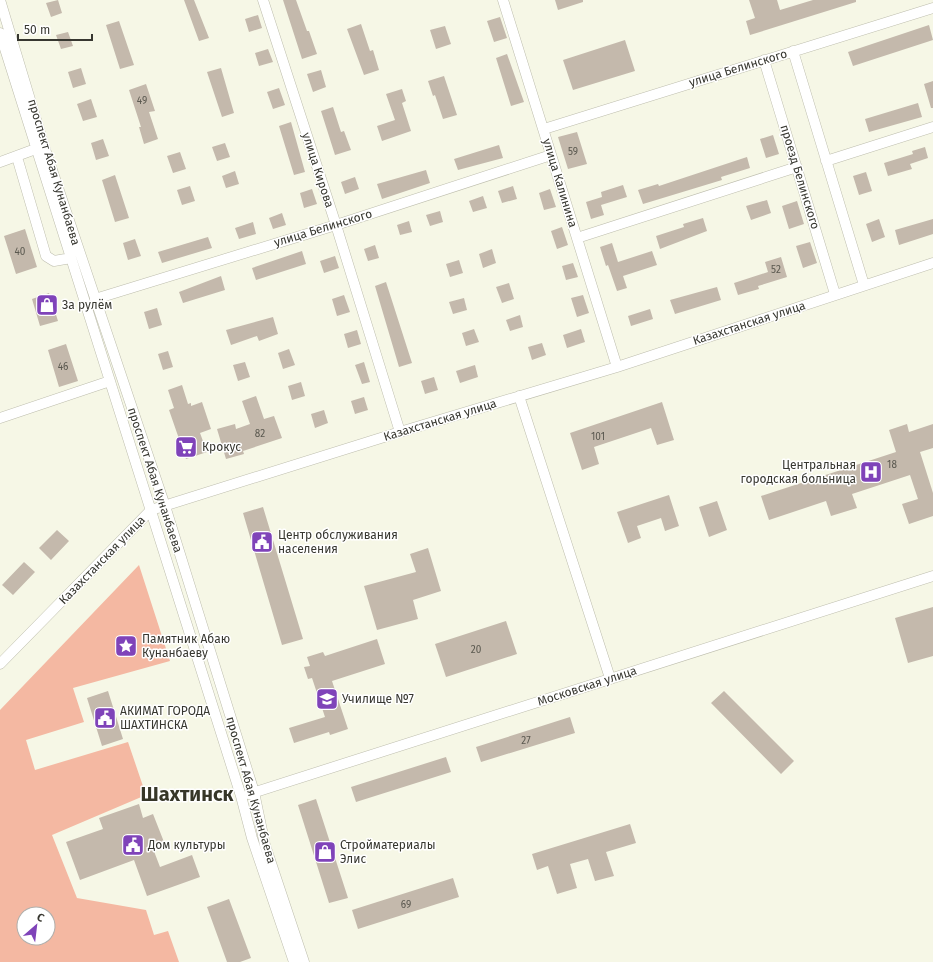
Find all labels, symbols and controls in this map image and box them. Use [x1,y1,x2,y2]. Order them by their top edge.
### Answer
scale bar [18,16,92,42]
text: 50 m [24,23,50,37]
street label: улица Белинского [687,46,789,90]
house number: 49 [137,95,147,107]
street label: проспект Абая Кунанбаева [25,97,83,247]
street label: проезд Белинского [777,123,823,231]
street label: улица Кирова [299,131,337,209]
street label: улица Калинина [540,137,580,229]
house number: 59 [568,146,578,158]
street label: улица Белинского [272,206,374,250]
house number: 40 [15,246,26,258]
house number: 52 [771,264,781,276]
shop icon: За рулём [34,292,60,318]
place label: За рулём [62,298,112,312]
street label: Казахстанская улица [691,298,807,348]
house number: 46 [58,361,68,373]
street label: Казахстанская улица [382,396,498,444]
street label: проспект Абая Кунанбаева [125,405,185,555]
house number: 82 [255,428,265,440]
house number: 101 [591,431,605,443]
supermarket icon: Крокус [173,434,199,460]
place label: Крокус [202,440,241,454]
place label: Центральная городская больница [741,458,856,486]
hospital icon: Центральная городская больница [858,459,884,485]
house number: 18 [887,459,897,471]
street label: Казахстанская улица [56,513,148,607]
place label: Центр обслуживания населения [278,528,398,556]
public building icon: Центр обслуживания населения [249,529,275,555]
place label: Памятник Абаю Кунанбаеву [142,632,230,660]
place icon: Памятник Абаю Кунанбаеву [113,633,139,659]
house number: 20 [471,644,482,656]
street label: Московская улица [536,663,638,709]
school or university icon: Училище №7 [314,686,340,712]
place label: Училище №7 [342,692,414,706]
place label: АКИМАТ ГОРОДА ШАХТИНСКА [120,704,210,732]
public building icon: АКИМАТ ГОРОДА ШАХТИНСКА [92,705,118,731]
street label: проспект Абая Кунанбаева [223,715,279,865]
house number: 27 [521,735,531,747]
district label: Шахтинск [141,782,234,806]
public building icon: Дом культуры [120,832,146,858]
place label: Дом культуры [147,838,226,852]
place label: Стройматериалы Элис [340,838,435,866]
shop icon: Стройматериалы Элис [312,839,338,865]
house number: 69 [401,899,411,911]
north arrow [16,906,56,946]
text: С [35,910,47,925]

